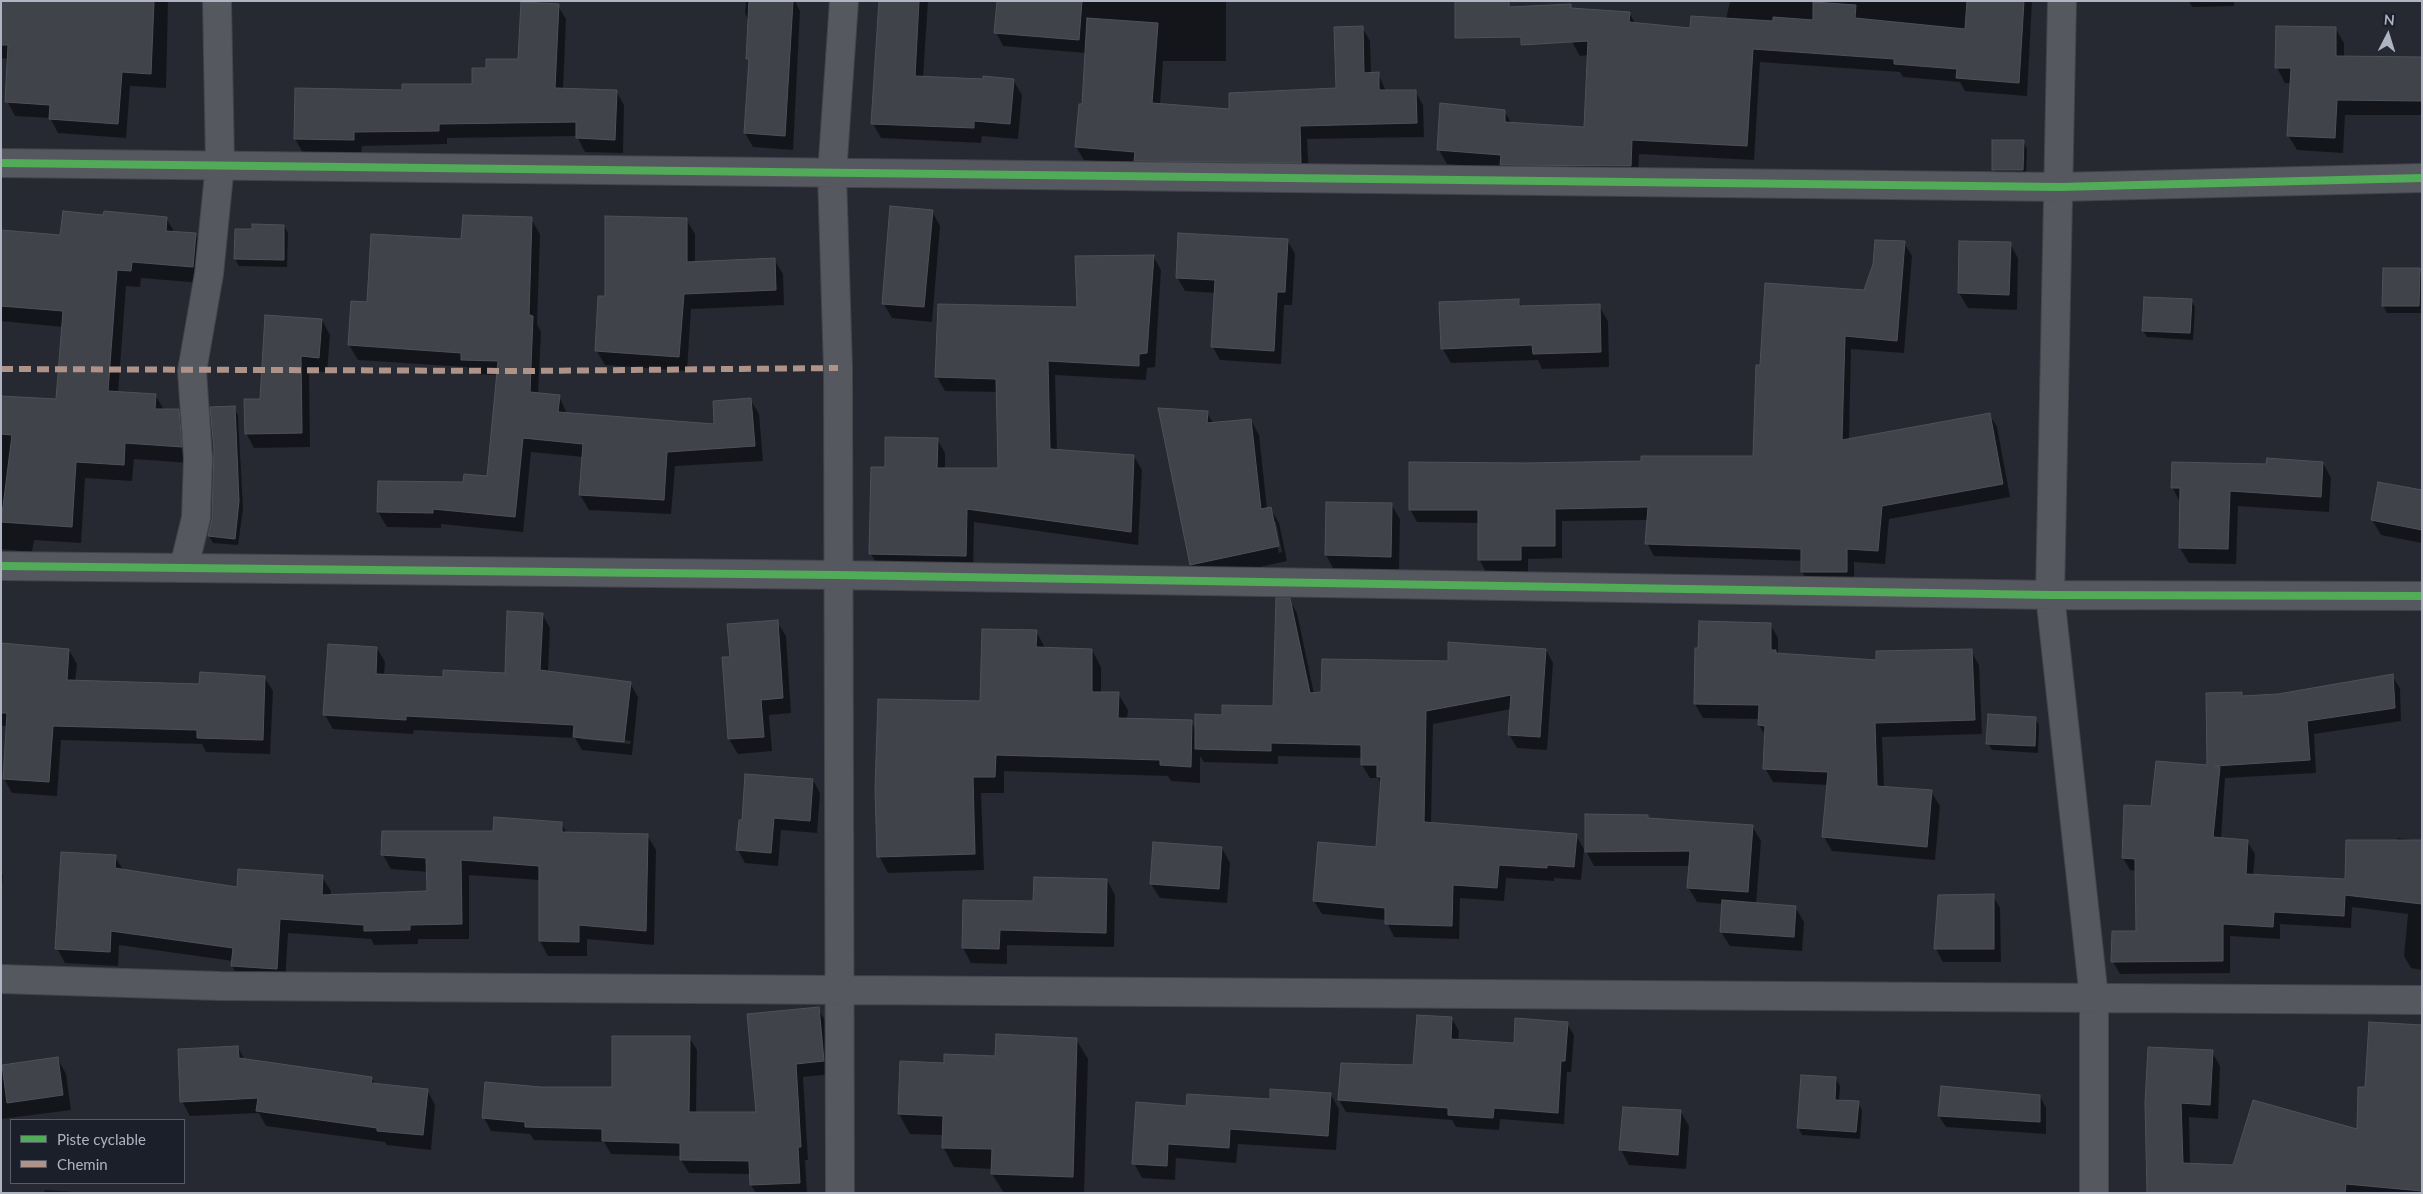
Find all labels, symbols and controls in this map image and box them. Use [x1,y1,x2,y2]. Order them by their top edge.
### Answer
north arrow [2363,10,2413,60]
text: N [2383,11,2395,28]
legend [10,1119,185,1184]
text: Piste cyclable [57,1130,146,1148]
text: Chemin [57,1155,108,1173]

